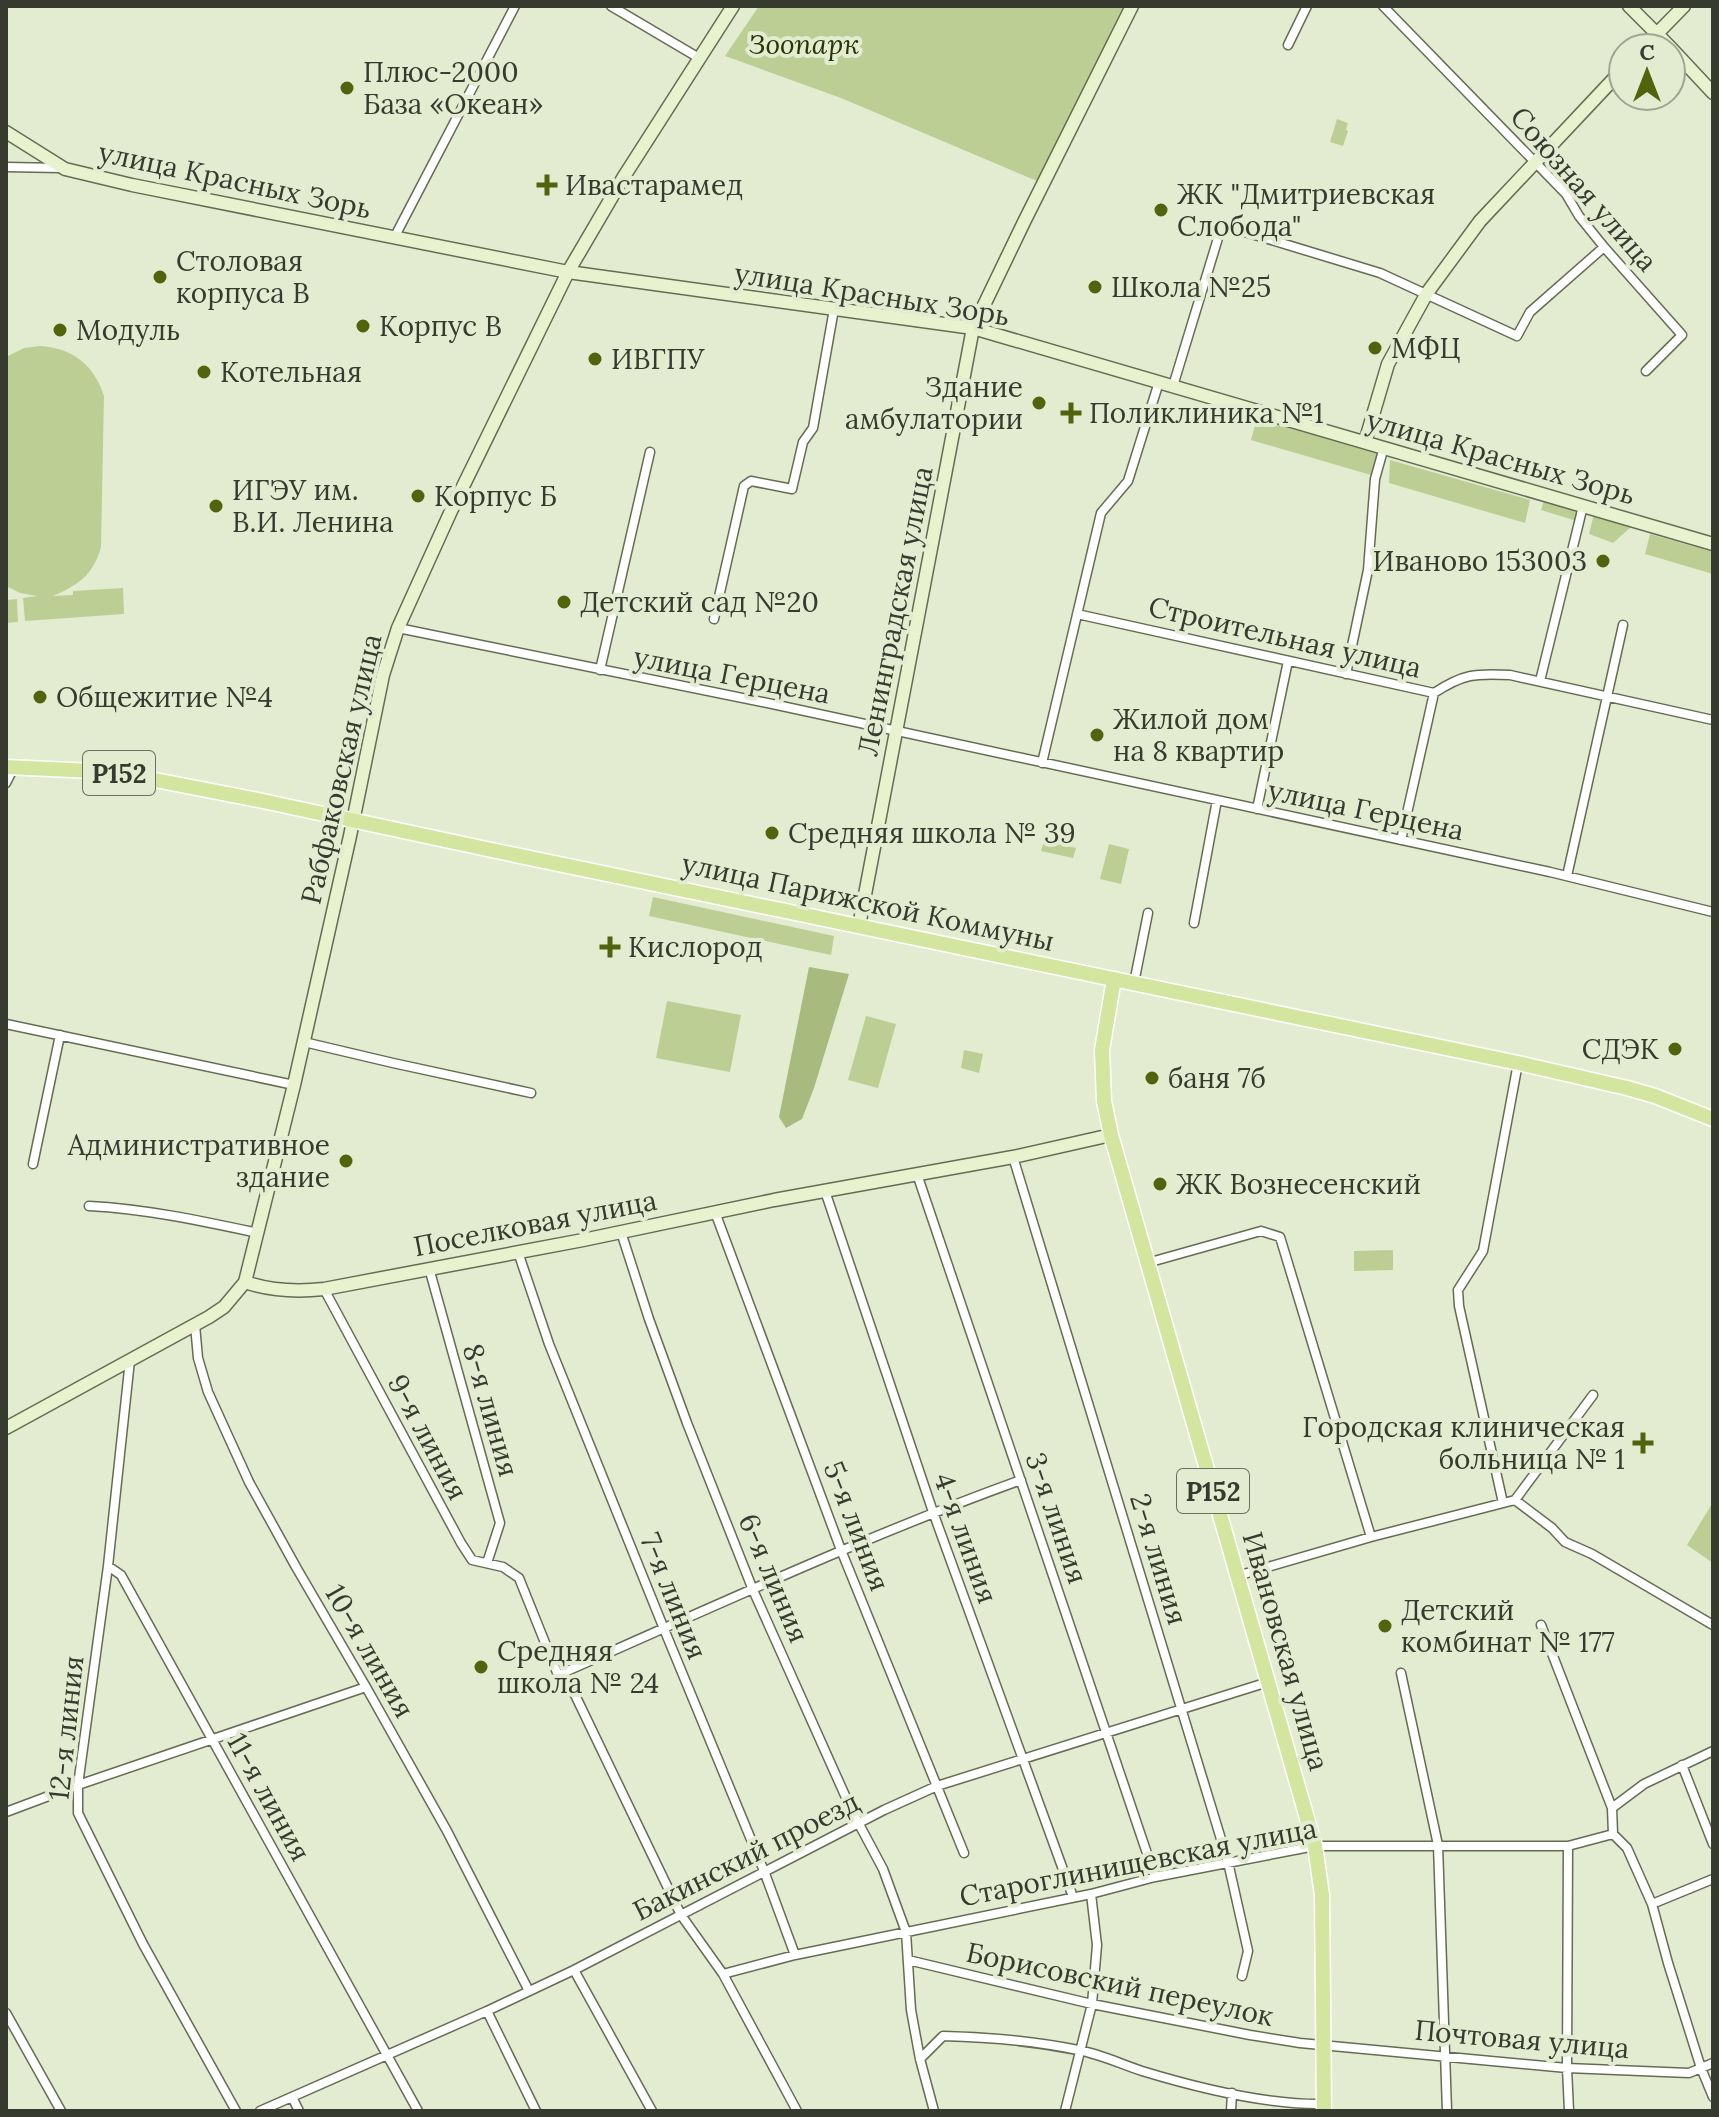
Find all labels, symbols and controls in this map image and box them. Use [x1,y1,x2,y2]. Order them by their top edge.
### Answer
park label: Зоопарк [749,26,859,62]
north arrow [1607,32,1687,112]
text: С [1639,38,1655,66]
place label: Плюс-2000 База «Океан» [363,54,543,122]
marker: Плюс-2000 База «Океан» [338,79,356,97]
street label: Союзная улица [1503,99,1665,279]
street label: улица Красных Зорь [95,134,375,226]
place label: Ивастарамед [565,167,743,203]
marker: Ивастарамед [536,174,558,196]
place label: ЖК "Дмитриевская Слобода" [1177,176,1435,244]
marker: ЖК "Дмитриевская Слобода" [1152,201,1170,219]
place label: Столовая корпуса В [176,243,310,311]
street label: улица Красных Зорь [732,254,1012,334]
marker: Столовая корпуса В [151,268,169,286]
place label: Школа №25 [1111,269,1271,305]
marker: Школа №25 [1086,278,1104,296]
place label: Корпус В [379,308,502,344]
place label: Модуль [76,312,180,348]
marker: Корпус В [354,317,372,335]
marker: Модуль [51,321,69,339]
place label: МФЦ [1391,330,1460,366]
marker: МФЦ [1366,339,1384,357]
place label: ИВГПУ [611,341,705,377]
marker: ИВГПУ [586,350,604,368]
place label: Котельная [220,354,362,390]
marker: Котельная [195,363,213,381]
place label: Здание амбулатории [845,369,1023,437]
marker: Здание амбулатории [1030,394,1048,412]
place label: Поликлиника №1 [1089,395,1324,431]
street label: улица Красных Зорь [1362,401,1640,513]
marker: Поликлиника №1 [1060,402,1082,424]
street label: Ленинградская улица [849,463,941,759]
place label: ИГЭУ им. В.И. Ленина [232,472,394,540]
place label: Корпус Б [434,478,557,514]
marker: Корпус Б [409,487,427,505]
marker: ИГЭУ им. В.И. Ленина [207,497,225,515]
place label: Иваново 153003 [1373,543,1587,579]
marker: Иваново 153003 [1594,552,1612,570]
place label: Детский сад №20 [580,584,819,620]
street label: Строительная улица [1145,588,1425,686]
marker: Детский сад №20 [555,593,573,611]
street label: Рабфаковская улица [292,630,390,908]
street label: улица Герцена [631,638,833,712]
place label: Общежитие №4 [56,679,273,715]
marker: Общежитие №4 [31,688,49,706]
place label: Жилой дом на 8 квартир [1113,701,1284,769]
marker: Жилой дом на 8 квартир [1088,726,1106,744]
road number: Р152 [83,751,155,795]
street label: улица Герцена [1265,772,1467,848]
place label: Средняя школа № 39 [788,815,1076,851]
marker: Средняя школа № 39 [763,824,781,842]
street label: улица Парижской Коммуны [678,845,1058,959]
place label: Кислород [628,929,762,965]
marker: Кислород [599,936,621,958]
place label: СДЭК [1582,1031,1659,1067]
marker: СДЭК [1666,1040,1684,1058]
place label: баня 7б [1168,1060,1266,1096]
marker: баня 7б [1143,1069,1161,1087]
place label: Административное здание [67,1127,330,1195]
marker: Административное здание [337,1152,355,1170]
place label: ЖК Вознесенский [1176,1166,1421,1202]
marker: ЖК Вознесенский [1151,1175,1169,1193]
street label: Поселковая улица [410,1182,660,1264]
street label: 8-я линия [455,1339,527,1481]
street label: 9-я линия [380,1368,476,1506]
place label: Городская клиническая больница № 1 [1302,1409,1625,1477]
marker: Городская клиническая больница № 1 [1632,1432,1654,1454]
street label: 3-я линия [1018,1448,1096,1588]
street label: 5-я линия [816,1456,898,1596]
street label: 4-я линия [926,1468,1006,1608]
road number: Р152 [1177,1469,1249,1513]
street label: 2-я линия [1122,1489,1196,1629]
street label: 6-я линия [731,1508,817,1648]
street label: Ивановская улица [1235,1527,1337,1775]
street label: 7-я линия [632,1528,716,1664]
street label: 10-я линия [317,1578,423,1724]
place label: Детский комбинат № 177 [1401,1592,1615,1660]
marker: Детский комбинат № 177 [1376,1617,1394,1635]
place label: Средняя школа № 24 [497,1633,659,1701]
street label: 12-я линия [41,1654,91,1802]
marker: Средняя школа № 24 [472,1658,490,1676]
street label: 11-я линия [219,1727,319,1867]
street label: Бакинский проезд [627,1783,865,1929]
street label: Староглинищевская улица [956,1810,1320,1914]
street label: Борисовский переулок [963,1934,1277,2034]
street label: Почтовая улица [1413,2012,1631,2066]

